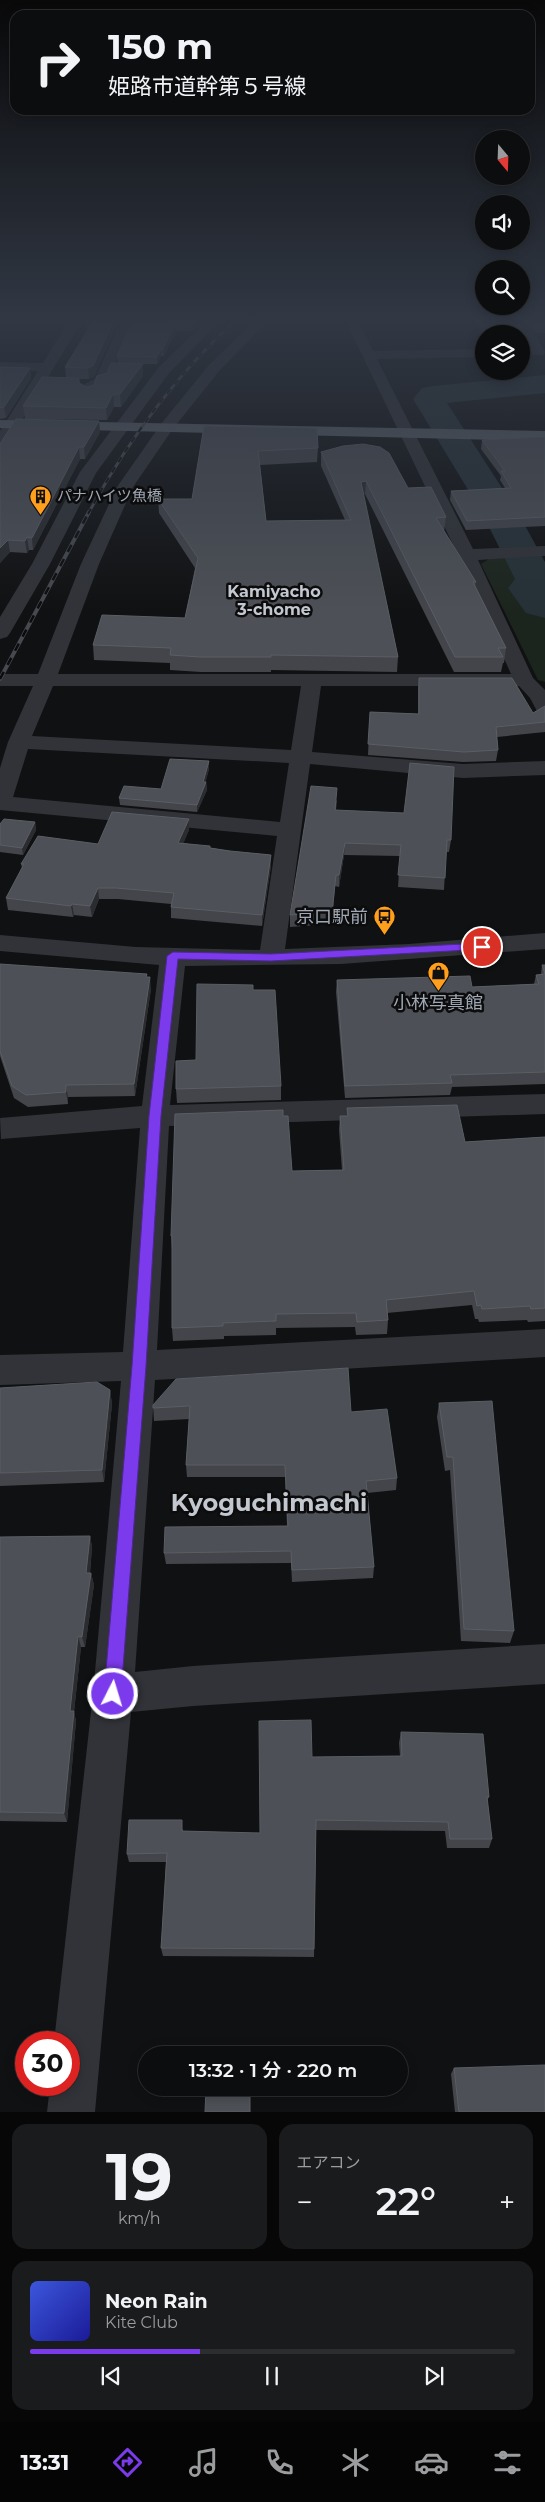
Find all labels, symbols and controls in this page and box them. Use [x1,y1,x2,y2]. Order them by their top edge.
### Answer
text: 150 m [108,25,213,68]
icon: right [25,30,90,95]
text: 姫路市道幹第５号線 [108,73,306,100]
north arrow [475,130,530,185]
map controls [475,130,530,380]
button: sound [475,195,530,250]
button: search [475,260,530,315]
button: layers [475,325,530,380]
building icon: パナハイツ魚橋 [29,484,53,515]
place label: パナハイツ魚橋 [57,486,162,505]
district label: Kamiyacho 3-chome [227,582,321,619]
bus stop icon: 京口駅前 [372,905,396,936]
place label: 京口駅前 [296,906,368,928]
pin [461,926,503,968]
icon: arrive [468,933,496,961]
shop icon: 小林写真館 [426,961,450,992]
place label: 小林写真館 [393,992,483,1014]
district label: Kyoguchimachi [171,1488,367,1517]
position arrow [86,1667,138,1719]
speed limit sign: 30 [15,2031,80,2096]
text: 13:32 · 1 分 · 220 m [189,2059,357,2082]
text: 19 [106,2137,173,2216]
text: エアコン [297,2153,361,2172]
text: 22° [376,2178,436,2225]
text: − [297,2185,313,2219]
text: + [499,2185,515,2219]
text: km/h [118,2209,161,2228]
text: Neon Rain [105,2290,208,2313]
text: Kite Club [105,2313,178,2332]
icon: previous [97,2362,125,2390]
icon: pause [258,2362,286,2390]
icon: next [420,2362,448,2390]
icon: directions [110,2445,145,2480]
icon: music [186,2445,221,2480]
icon: phone [262,2445,297,2480]
icon: climate [338,2445,373,2480]
icon: car [414,2445,449,2480]
icon: filters [490,2445,525,2480]
text: 13:31 [20,2449,69,2476]

